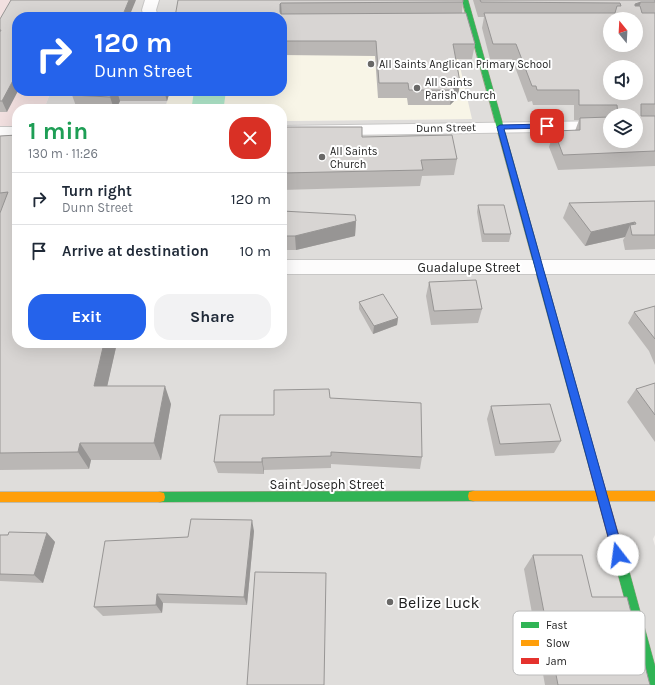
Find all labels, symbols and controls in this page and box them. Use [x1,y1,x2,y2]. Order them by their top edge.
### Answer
north arrow [603,12,643,52]
map controls [603,12,643,148]
text: 120 m [94,26,172,59]
icon: right [28,28,80,80]
place label: All Saints Anglican Primary School [379,58,551,71]
marker: All Saints Anglican Primary School [366,59,376,69]
text: Dunn Street [94,60,192,82]
button: sound [603,60,643,100]
place label: All Saints Parish Church [425,76,496,102]
marker: All Saints Parish Church [412,83,422,93]
button: layers [603,108,643,148]
pin [530,109,564,143]
icon: arrive [536,115,558,137]
text: 1 min [28,117,88,145]
button: close [229,117,271,159]
street label: Dunn Street [416,121,476,135]
place label: All Saints Church [330,145,378,171]
text: 130 m · 11:26 [28,146,98,161]
marker: All Saints Church [317,152,327,162]
text: Turn right [62,182,132,200]
icon: right [28,188,50,210]
text: 120 m [231,190,271,208]
text: Dunn Street [62,200,133,215]
icon: arrive [28,240,50,262]
text: Arrive at destination [62,242,209,260]
text: 10 m [240,242,271,260]
street label: Guadalupe Street [418,260,521,275]
button: Exit [28,294,146,340]
button: Share [154,294,271,340]
street label: Saint Joseph Street [270,477,384,492]
position arrow [597,534,639,576]
place label: Belize Luck [398,593,479,612]
marker: Belize Luck [385,597,395,607]
legend [513,611,645,675]
text: Fast [546,619,567,632]
text: Slow [546,637,570,650]
text: Jam [546,655,567,668]

